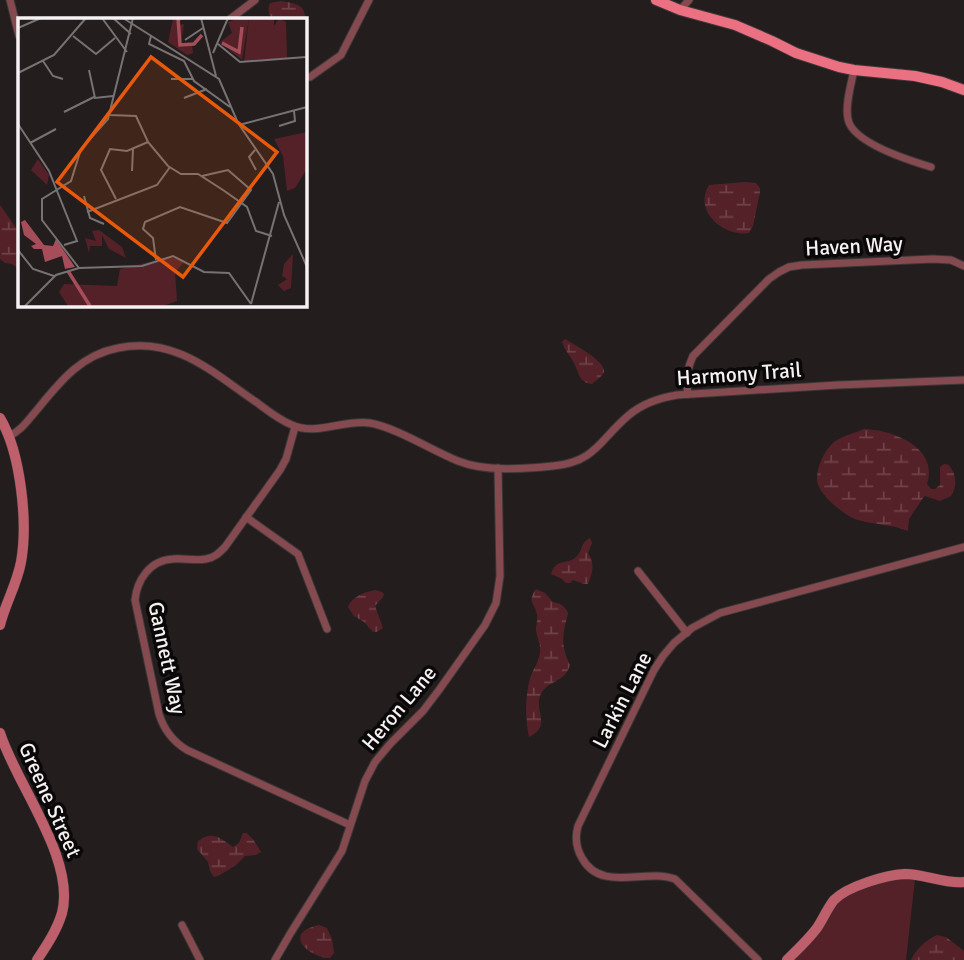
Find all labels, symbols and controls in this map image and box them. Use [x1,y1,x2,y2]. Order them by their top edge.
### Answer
inset map [18,18,306,306]
street label: Haven Way [805,230,904,262]
street label: Harmony Trail [676,357,802,391]
street label: Gannett Way [142,599,192,717]
street label: Larkin Lane [587,647,657,753]
street label: Heron Lane [356,660,442,756]
street label: Greene Street [13,738,87,862]

